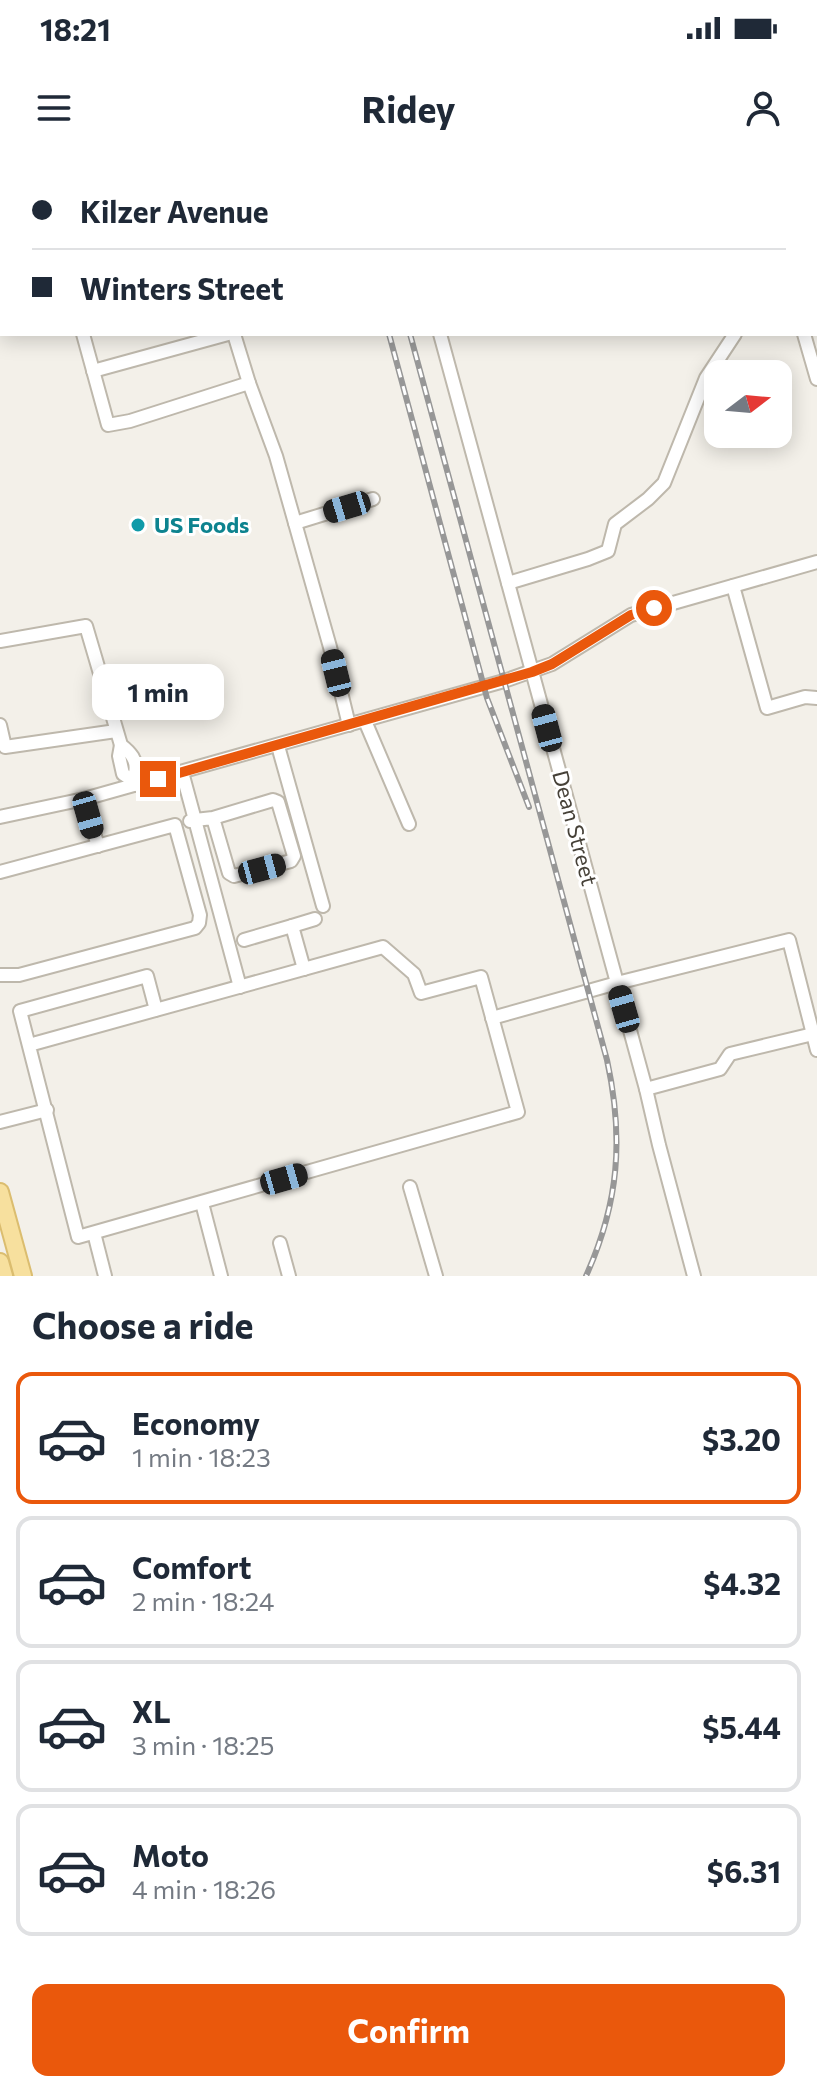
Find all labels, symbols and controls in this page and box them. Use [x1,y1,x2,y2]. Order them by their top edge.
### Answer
text: 18:21 [40,10,111,47]
icon: menu [32,86,76,130]
text: Ridey [361,86,456,130]
icon: person [741,86,785,130]
text: Kilzer Avenue [80,192,269,229]
text: Winters Street [80,269,284,306]
north arrow [704,360,792,448]
map controls [704,360,792,448]
car [321,489,373,525]
place label: US Foods [154,511,249,538]
marker: US Foods [129,516,147,534]
route start [636,590,672,626]
car [319,647,353,699]
callout: 1 min [92,663,224,719]
text: 1 min [127,676,189,707]
car [529,702,565,754]
route end [140,761,176,797]
street label: Dean Street [547,767,604,889]
car [70,789,106,841]
car [236,851,288,887]
car [606,983,642,1035]
car [258,1161,310,1197]
text: Choose a ride [32,1302,253,1346]
icon: car [36,1402,108,1474]
text: Economy [132,1404,260,1441]
text: $3.20 [702,1420,781,1457]
text: 1 min · 18:23 [132,1441,271,1472]
icon: car [36,1546,108,1618]
text: Comfort [132,1548,251,1585]
text: $4.32 [703,1564,781,1601]
text: 2 min · 18:24 [132,1585,274,1616]
icon: car [36,1690,108,1762]
text: XL [132,1692,171,1729]
text: $5.44 [702,1708,781,1745]
text: 3 min · 18:25 [132,1729,275,1760]
icon: car [36,1834,108,1906]
text: Moto [132,1836,209,1873]
text: $6.31 [707,1852,781,1889]
text: 4 min · 18:26 [132,1873,276,1904]
button: Confirm [32,1984,785,2076]

